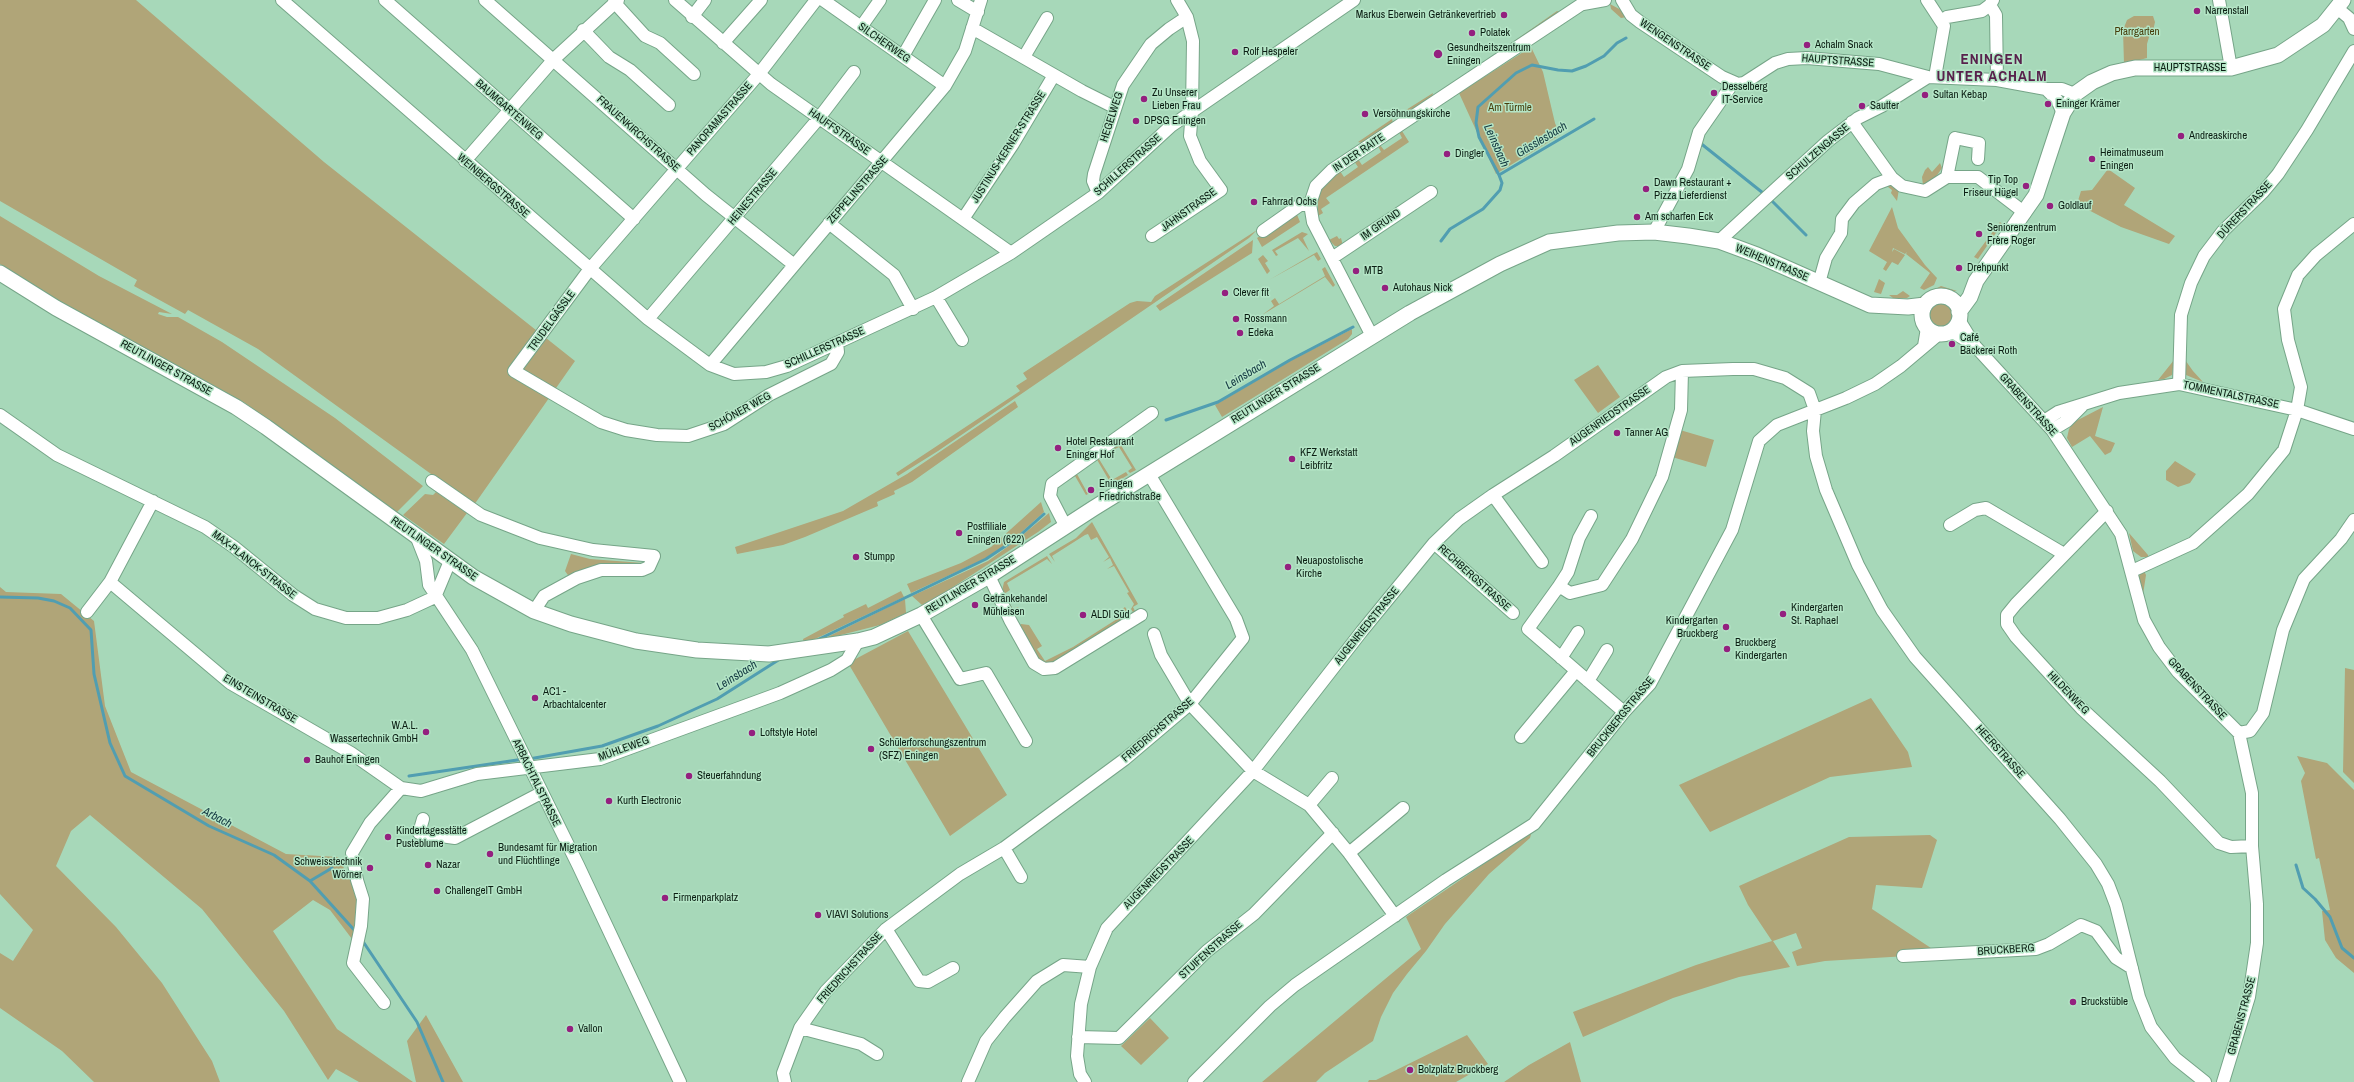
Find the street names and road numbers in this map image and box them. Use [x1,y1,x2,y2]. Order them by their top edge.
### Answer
street label: WENGENSTRASSE [1637,16,1713,74]
street label: SILCHERWEG [855,20,913,66]
street label: HAUPTSTRASSE [1801,52,1875,70]
street label: HAUPTSTRASSE [2154,61,2226,75]
street label: BAUMGARTENWEG [473,77,545,143]
street label: PANORAMASTRASSE [684,80,756,158]
street label: JUSTINUS-KERNER-STRASSE [969,88,1049,206]
street label: HEGELWEG [1098,90,1126,144]
street label: FRAUENKIRCHSTRASSE [594,93,682,175]
street label: HAUFFSTRASSE [806,106,872,158]
street label: SCHULZENGASSE [1784,121,1852,183]
street label: SCHILLERSTRASSE [1092,131,1164,199]
street label: IN DER RAITE [1331,131,1387,175]
street label: WEINBERGSTRASSE [454,151,532,221]
street label: ZEPPELINSTRASSE [825,153,891,227]
street label: HEINESTRASSE [726,166,780,228]
street label: DÜRERSTRASSE [2215,178,2275,242]
street label: JAHNSTRASSE [1159,185,1219,235]
street label: IM GRUND [1359,207,1403,243]
street label: WEIHENSTRASSE [1733,242,1811,284]
street label: TRUDELGÄSSLE [525,288,579,354]
street label: SCHILLERSTRASSE [783,324,867,372]
street label: REUTLINGER STRASSE [118,337,214,399]
street label: REUTLINGER STRASSE [1229,361,1323,427]
street label: GRABENSTRASSE [1996,371,2060,439]
street label: TOMMENTALSTRASSE [2182,378,2280,412]
street label: AUGENRIEDSTRASSE [1567,383,1653,449]
street label: SCHÖNER WEG [707,389,773,435]
street label: REUTLINGER STRASSE [388,514,480,584]
street label: MAX-PLANCK-STRASSE [209,528,299,602]
street label: RECHBERGSTRASSE [1435,542,1513,614]
street label: REUTLINGER STRASSE [924,553,1018,617]
street label: AUGENRIEDSTRASSE [1332,585,1402,667]
street label: GRABENSTRASSE [2165,655,2229,723]
street label: HILDENWEG [2044,669,2092,717]
street label: EINSTEINSTRASSE [221,672,299,726]
street label: BRUCKBERGSTRASSE [1585,674,1657,760]
street label: FRIEDRICHSTRASSE [1119,695,1197,765]
street label: HEERSTRASSE [1973,723,2027,781]
street label: MÜHLEWEG [597,734,651,764]
street label: ARBACHTALSTRASSE [509,737,563,829]
street label: AUGENRIEDSTRASSE [1121,834,1197,912]
street label: STUIFENSTRASSE [1177,918,1245,982]
street label: FRIEDRICHSTRASSE [815,930,885,1006]
street label: BRUCKBERG [1977,941,2035,959]
street label: GRABENSTRASSE [2225,976,2259,1056]

